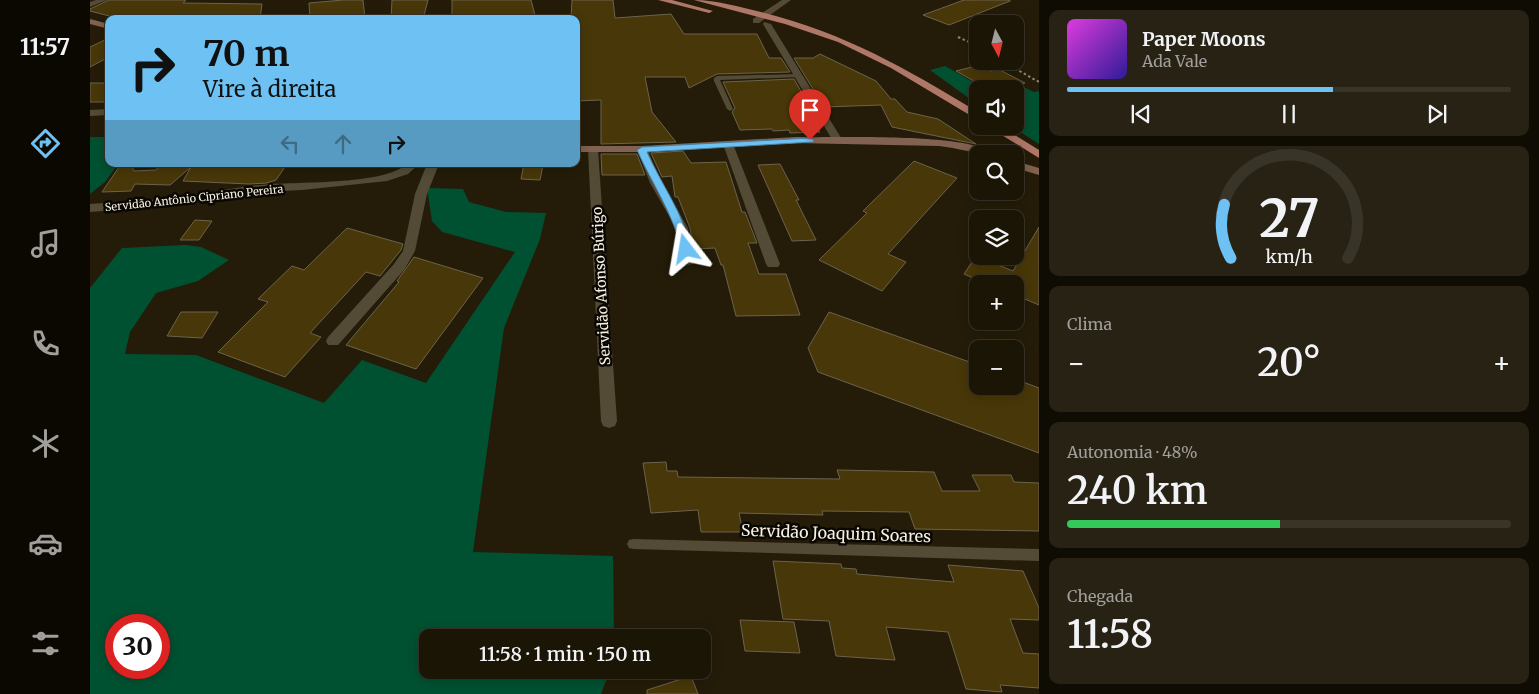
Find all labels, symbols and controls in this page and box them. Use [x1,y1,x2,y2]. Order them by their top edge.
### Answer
north arrow [969,15,1024,70]
map controls [969,15,1024,395]
text: Paper Moons [1142,27,1266,51]
text: 70 m [203,32,290,76]
text: 11:57 [20,33,70,61]
icon: right [120,35,185,100]
text: Ada Vale [1142,51,1207,71]
text: Vire à direita [203,75,336,103]
button: sound [969,80,1024,135]
pin [789,89,831,140]
icon: arrive [796,96,824,124]
icon: previous [1127,100,1155,128]
icon: pause [1275,100,1303,128]
icon: next [1423,100,1451,128]
icon: directions [28,126,63,161]
icon: left [276,130,304,158]
icon: ahead [329,130,357,158]
icon: right [382,130,410,158]
button: search [969,145,1024,200]
street label: Servidão Antônio Cipriano Pereira [104,182,284,214]
text: 27 [1259,186,1319,251]
street label: Servidão Afonso Búrigo [588,206,614,366]
button: layers [969,210,1024,265]
position arrow [659,222,711,274]
icon: music [28,226,63,261]
text: km/h [1265,245,1313,268]
button: + [969,275,1024,330]
text: Clima [1067,314,1112,334]
icon: phone [28,326,63,361]
text: 20° [1257,339,1321,386]
button: − [969,340,1024,395]
text: − [1067,345,1086,381]
text: + [1492,345,1511,381]
icon: climate [28,426,63,461]
text: Autonomia · 48% [1067,442,1198,462]
text: 240 km [1067,467,1208,514]
street label: Servidão Joaquim Soares [741,520,932,546]
icon: car [28,526,63,561]
text: Chegada [1067,586,1133,606]
text: 11:58 [1067,611,1153,658]
speed limit sign: 30 [105,614,170,679]
icon: filters [28,626,63,661]
text: 11:58 · 1 min · 150 m [479,642,651,666]

